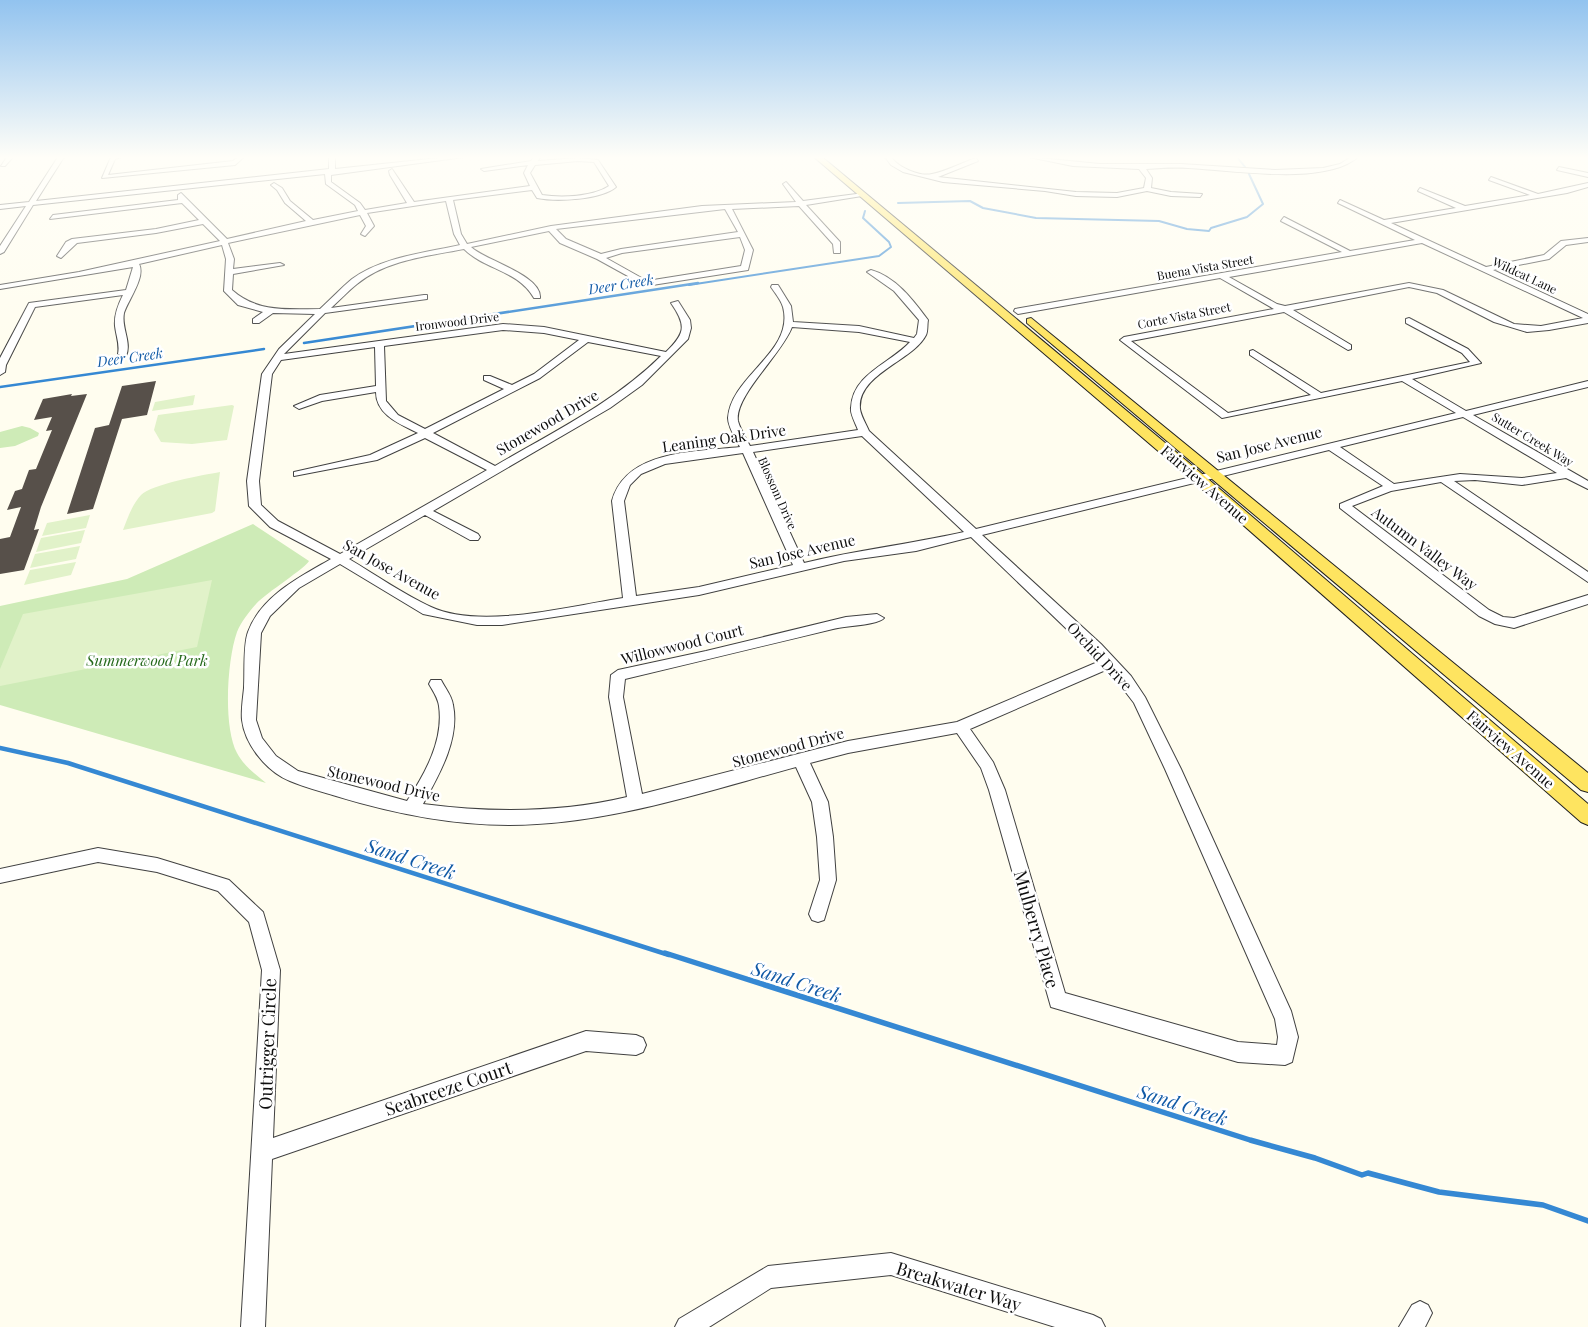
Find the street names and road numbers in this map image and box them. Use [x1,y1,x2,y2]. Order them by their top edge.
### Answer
street label: Buena Vista Street [1156,251,1255,283]
street label: Wildcat Lane [1489,253,1560,297]
street label: Corte Vista Street [1136,298,1233,332]
street label: Ironwood Drive [414,308,500,334]
street label: Stonewood Drive [492,385,602,459]
street label: Sutter Creek Way [1489,408,1577,470]
street label: Leaning Oak Drive [661,419,787,457]
street label: San Jose Avenue [1214,421,1324,467]
street label: Fairview Avenue [1157,440,1253,528]
street label: Blossom Drive [755,454,801,532]
street label: Autumn Valley Way [1367,501,1482,595]
street label: San Jose Avenue [747,529,857,573]
street label: San Jose Avenue [340,534,444,604]
street label: Orchid Drive [1063,617,1137,695]
street label: Willowwood Court [618,619,746,669]
street label: Fairview Avenue [1463,705,1559,793]
street label: Stonewood Drive [730,722,846,772]
street label: Stonewood Drive [326,760,442,806]
street label: Mulberry Place [1009,867,1065,991]
street label: Outrigger Circle [253,978,281,1110]
street label: Seabreeze Court [381,1055,515,1121]
street label: Breakwater Way [893,1256,1025,1316]

